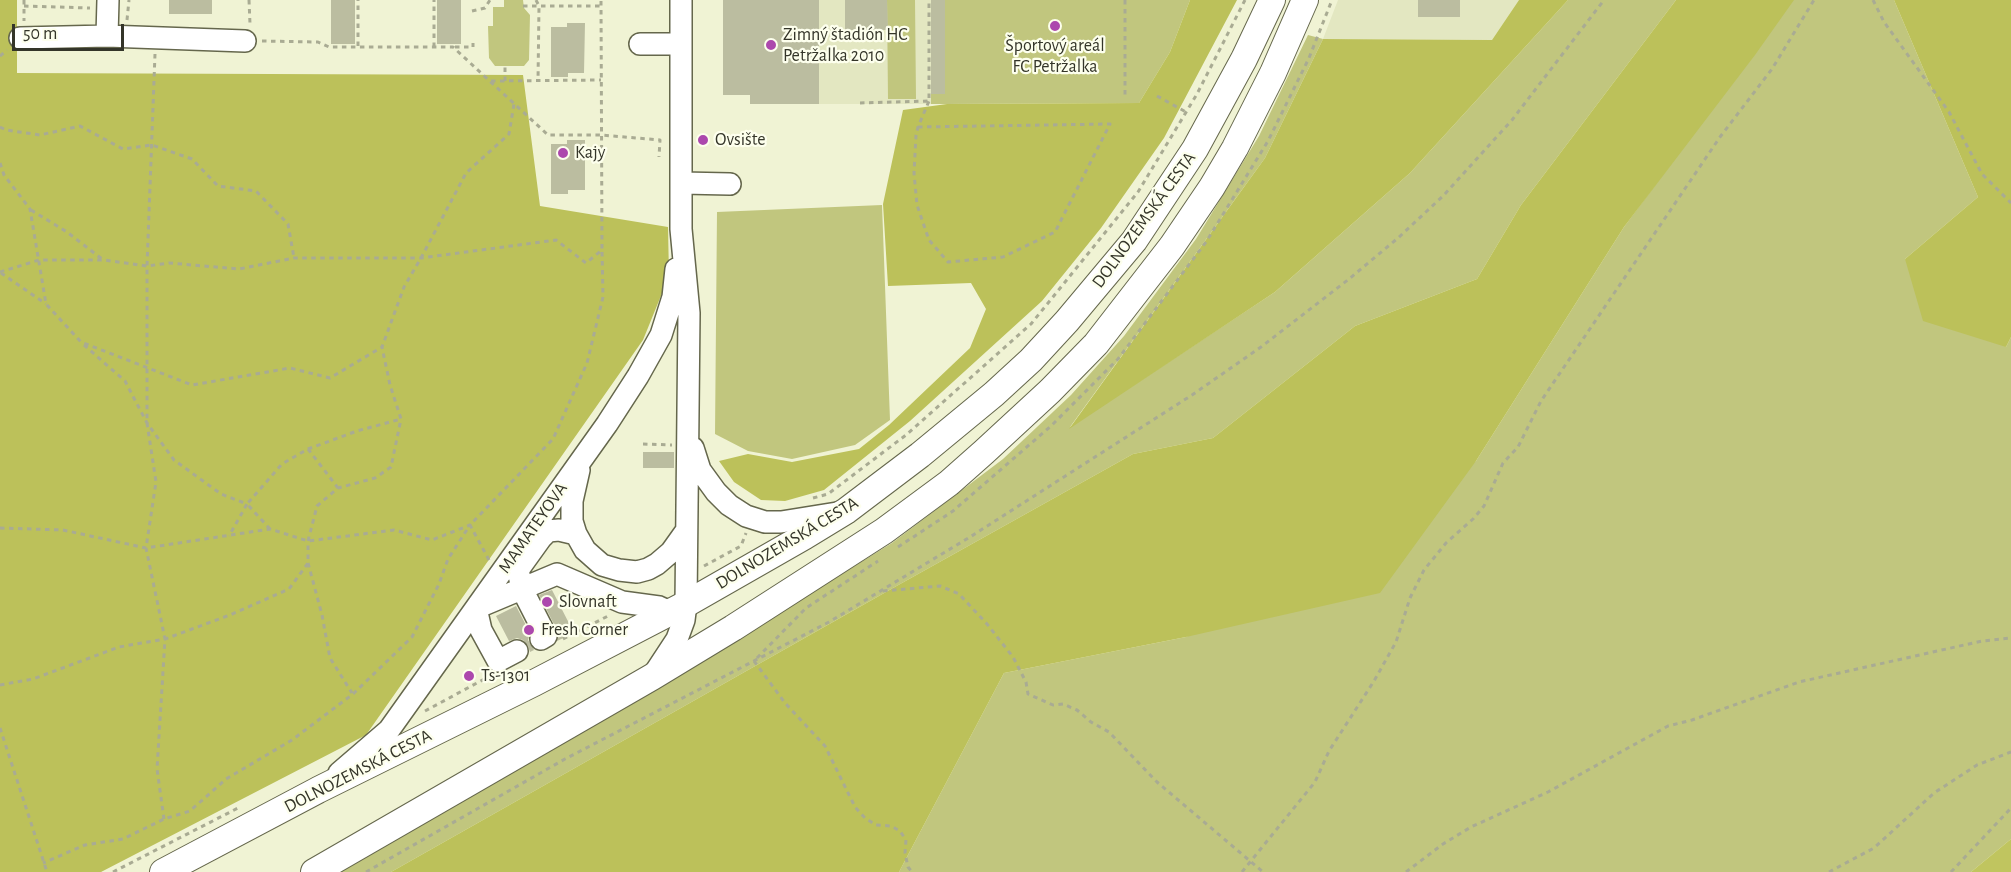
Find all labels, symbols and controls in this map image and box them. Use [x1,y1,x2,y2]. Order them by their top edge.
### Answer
scale bar [15,12,128,50]
marker: Športový areál FC Petržalka [1048,19,1062,33]
place label: Zimný štadión HC Petržalka 2010 [783,24,908,66]
text: 50 m [23,25,57,43]
place label: Športový areál FC Petržalka [1005,35,1105,78]
marker: Zimný štadión HC Petržalka 2010 [764,38,778,52]
place label: Ovsište [715,129,766,151]
marker: Ovsište [696,133,710,147]
place label: Kajy [575,142,605,164]
marker: Kajy [556,146,570,160]
street label: DOLNOZEMSKÁ CESTA [1087,148,1201,292]
street label: MAMATEYOVA [494,478,572,578]
street label: DOLNOZEMSKÁ CESTA [712,492,862,594]
place label: Slovnaft [559,591,617,613]
marker: Slovnaft [540,595,554,609]
place label: Fresh Corner [541,619,628,641]
marker: Fresh Corner [522,623,536,637]
place label: Ts-1301 [481,665,530,687]
marker: Ts-1301 [462,669,476,683]
street label: DOLNOZEMSKÁ CESTA [281,724,435,818]

